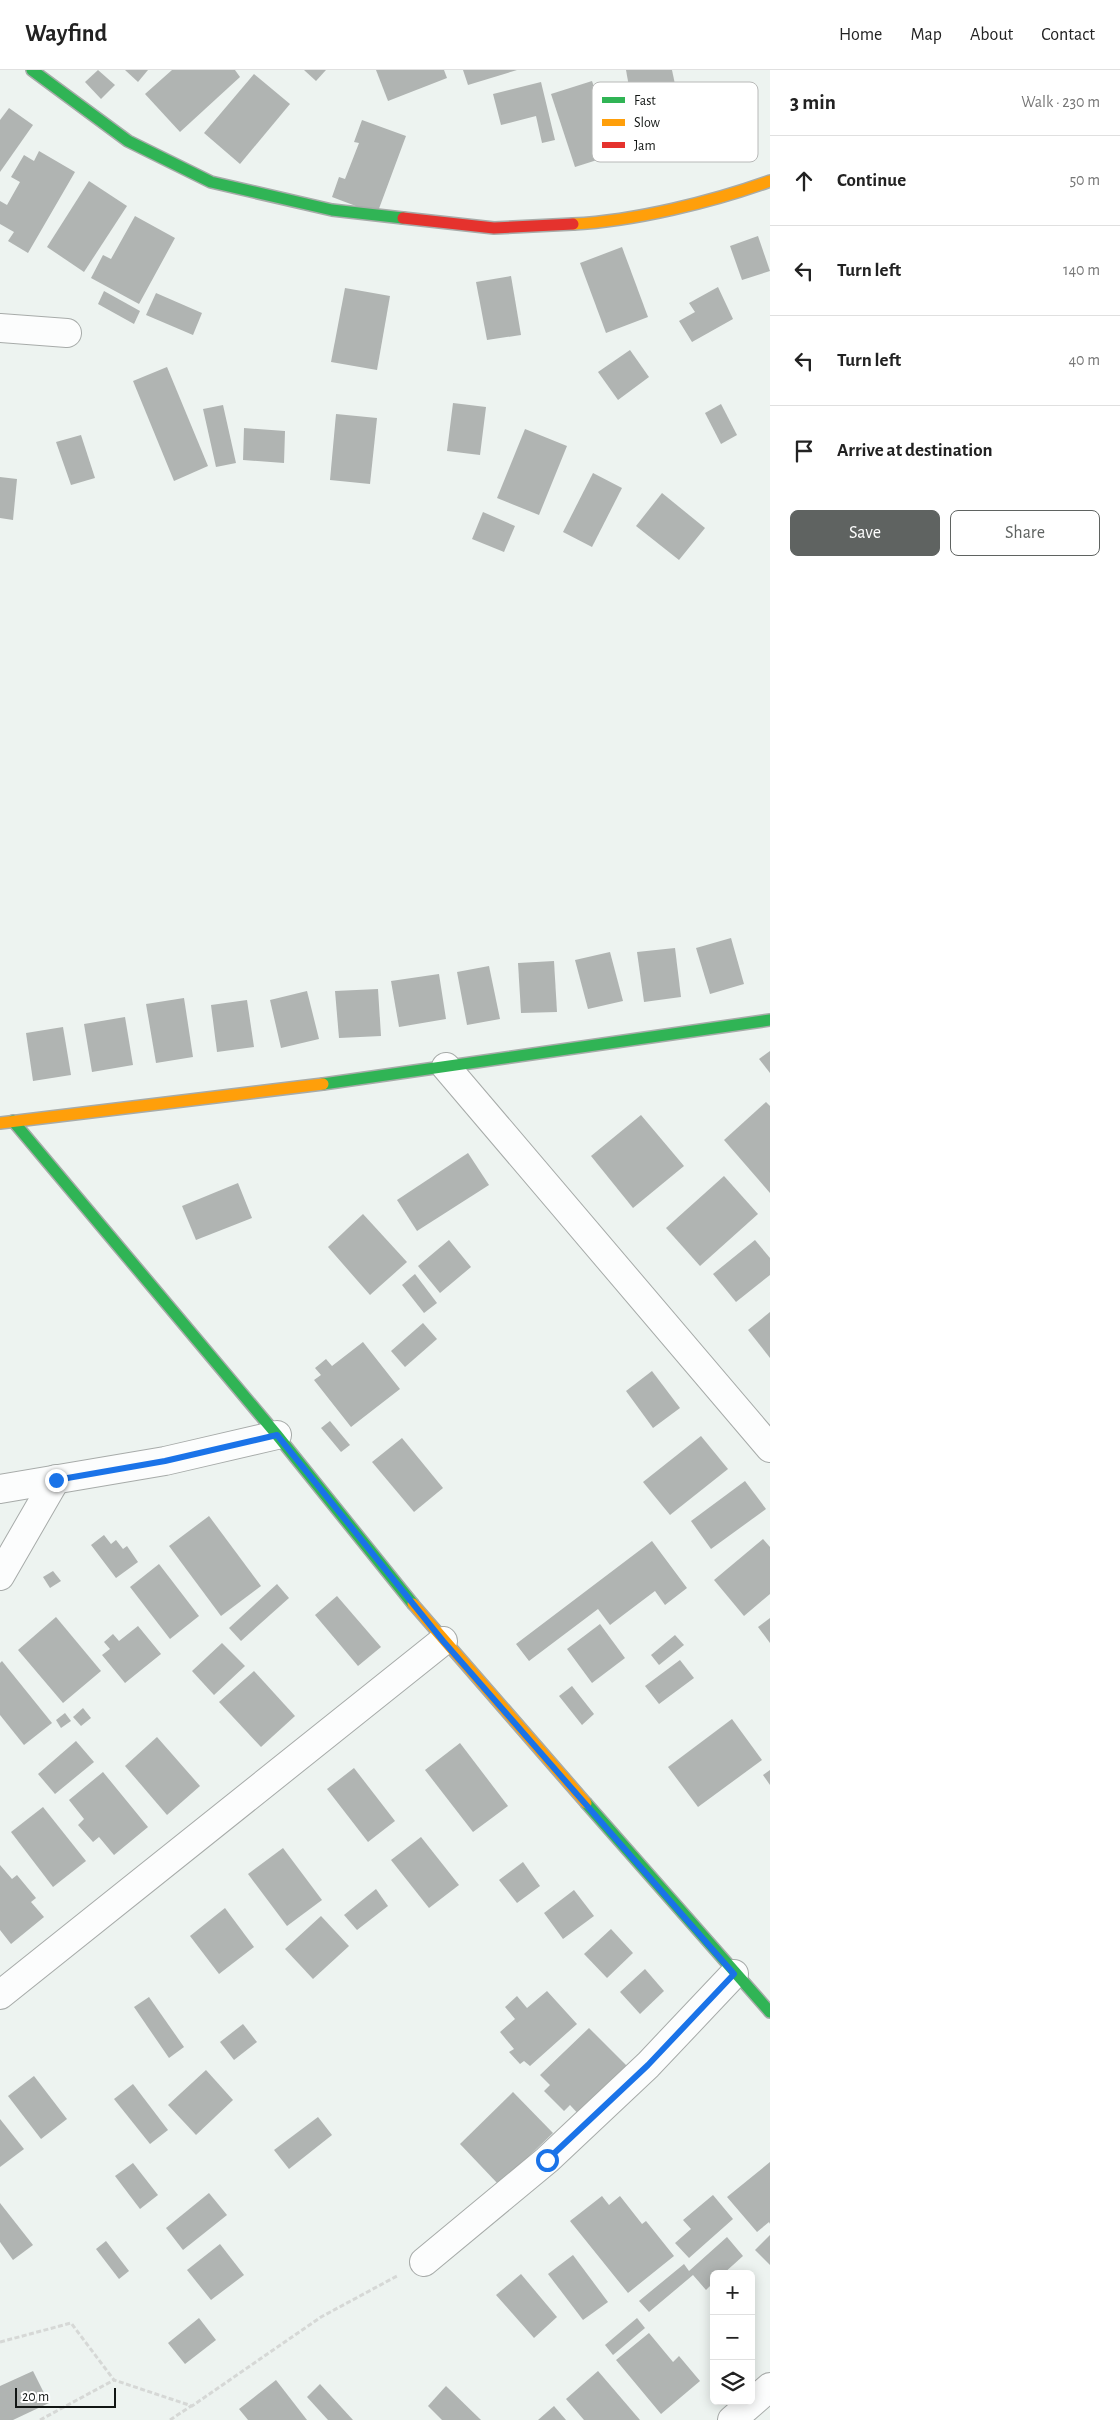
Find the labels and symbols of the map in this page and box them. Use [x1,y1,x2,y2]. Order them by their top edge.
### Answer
legend [592,82,758,162]
text: Fast [634,94,656,108]
text: Slow [634,116,661,130]
text: Jam [634,139,656,153]
route end [45,1469,68,1492]
route start [536,2149,559,2172]
scale bar [15,2385,116,2408]

